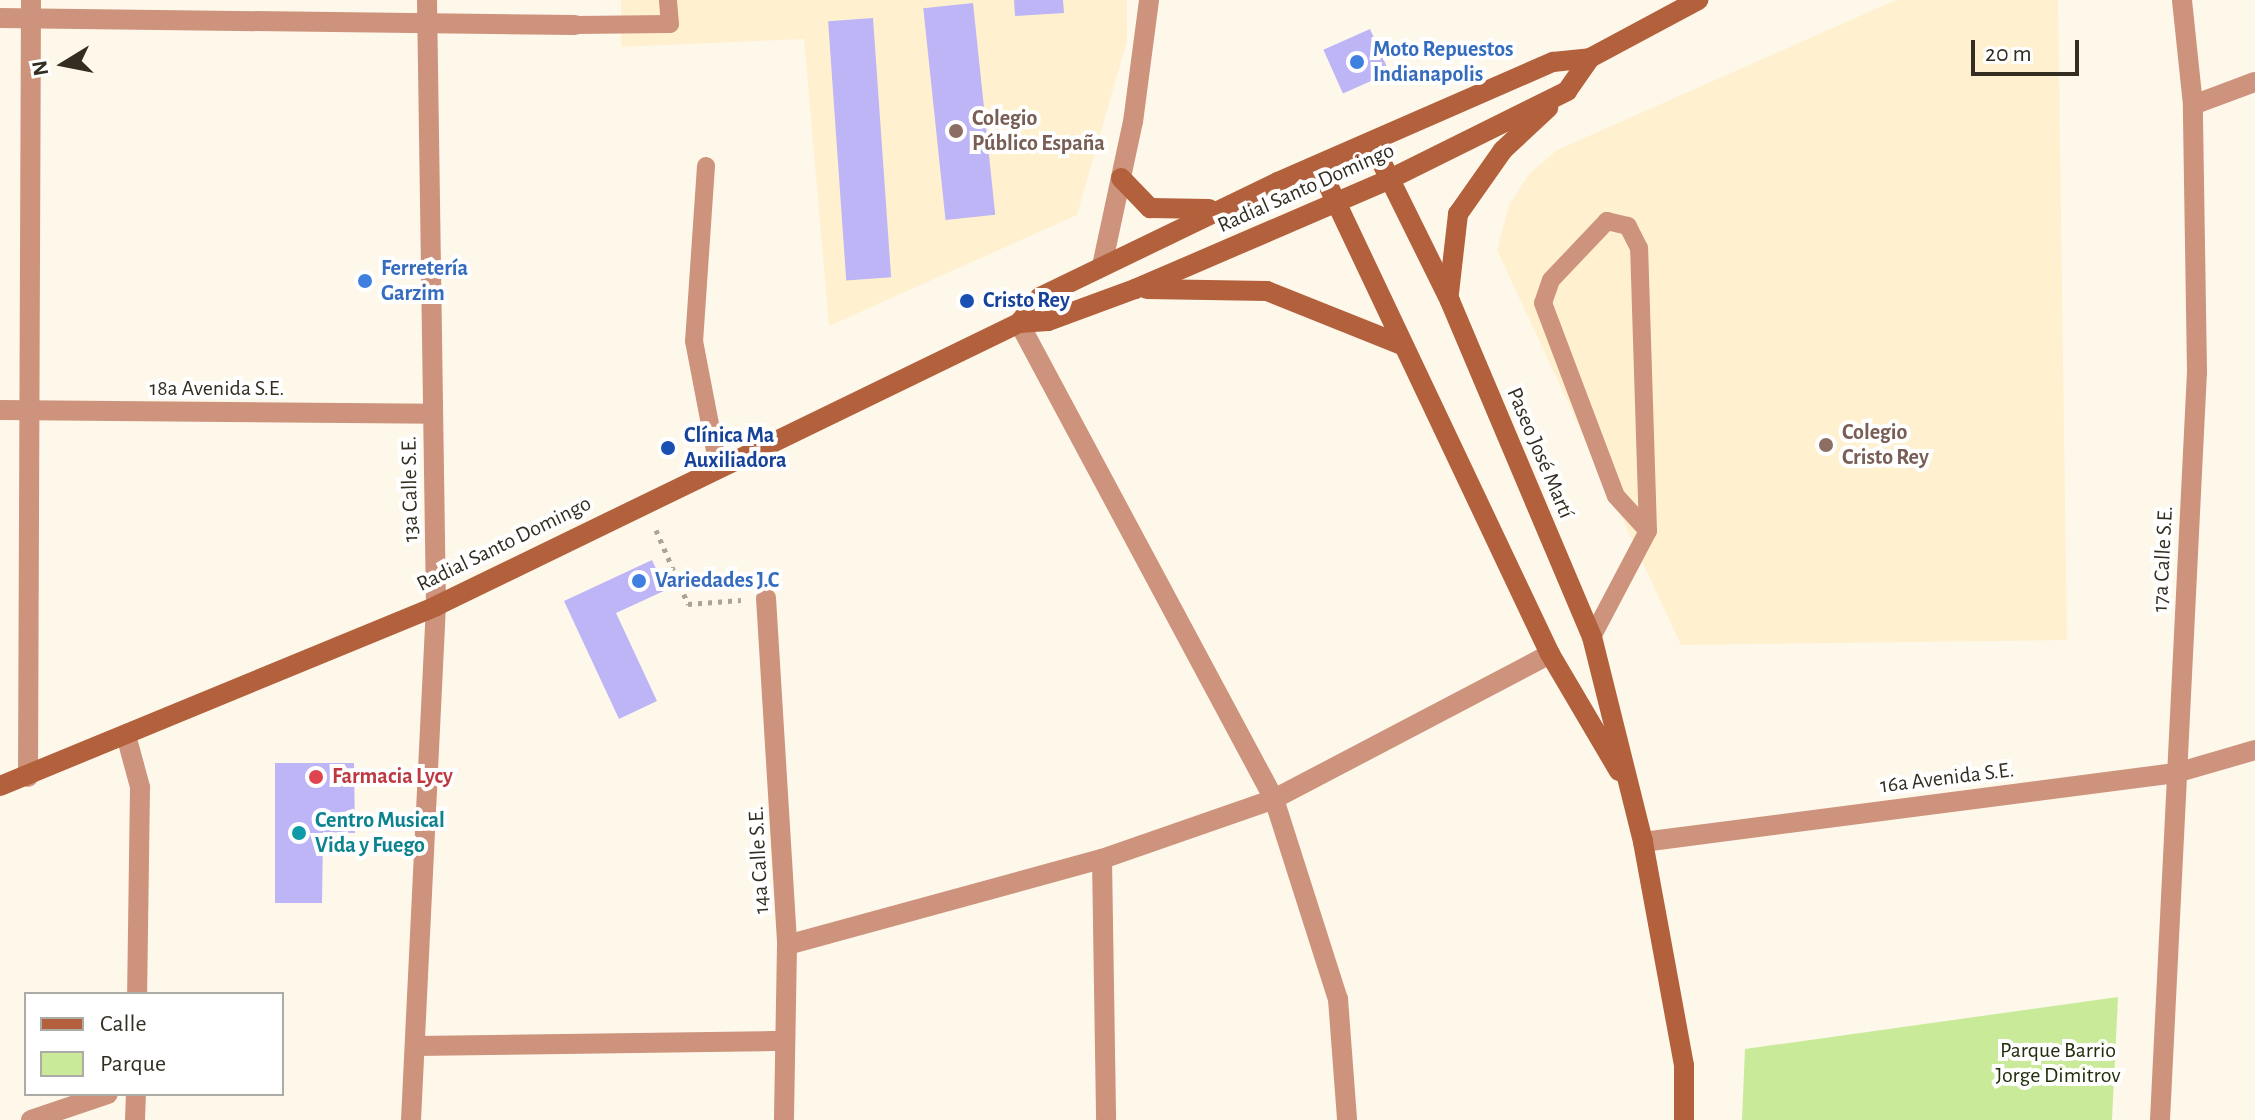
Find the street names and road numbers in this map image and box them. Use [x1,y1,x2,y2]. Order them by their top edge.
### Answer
street label: Radial Santo Domingo [1213,137,1399,239]
street label: 18a Avenida S.E. [150,376,284,402]
street label: Paseo José Martí [1501,384,1579,522]
street label: 13a Calle S.E. [396,436,424,542]
street label: Radial Santo Domingo [412,490,596,598]
street label: 17a Calle S.E. [2147,505,2179,613]
street label: 16a Avenida S.E. [1879,757,2015,799]
street label: 14a Calle S.E. [743,805,775,915]

